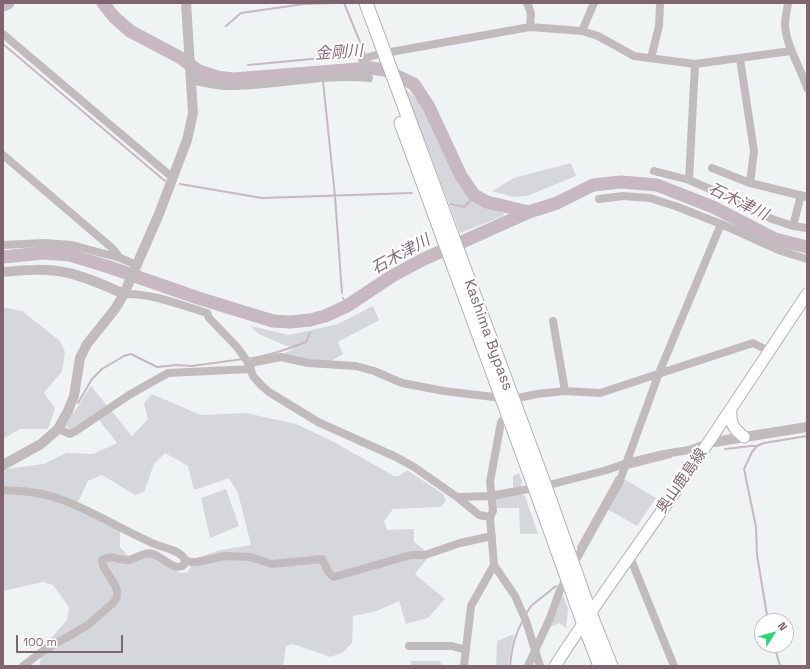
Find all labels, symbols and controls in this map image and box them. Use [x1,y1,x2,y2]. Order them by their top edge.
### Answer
water label: 金剛川 [314,42,364,64]
water label: 石木津川 [705,179,771,225]
water label: 石木津川 [368,231,434,279]
street label: Kashima Bypass [460,277,516,393]
street label: 奥山鹿島線 [653,445,711,517]
north arrow [754,613,794,653]
text: N [775,619,791,634]
scale bar [18,627,125,653]
text: 100 m [23,634,57,650]

